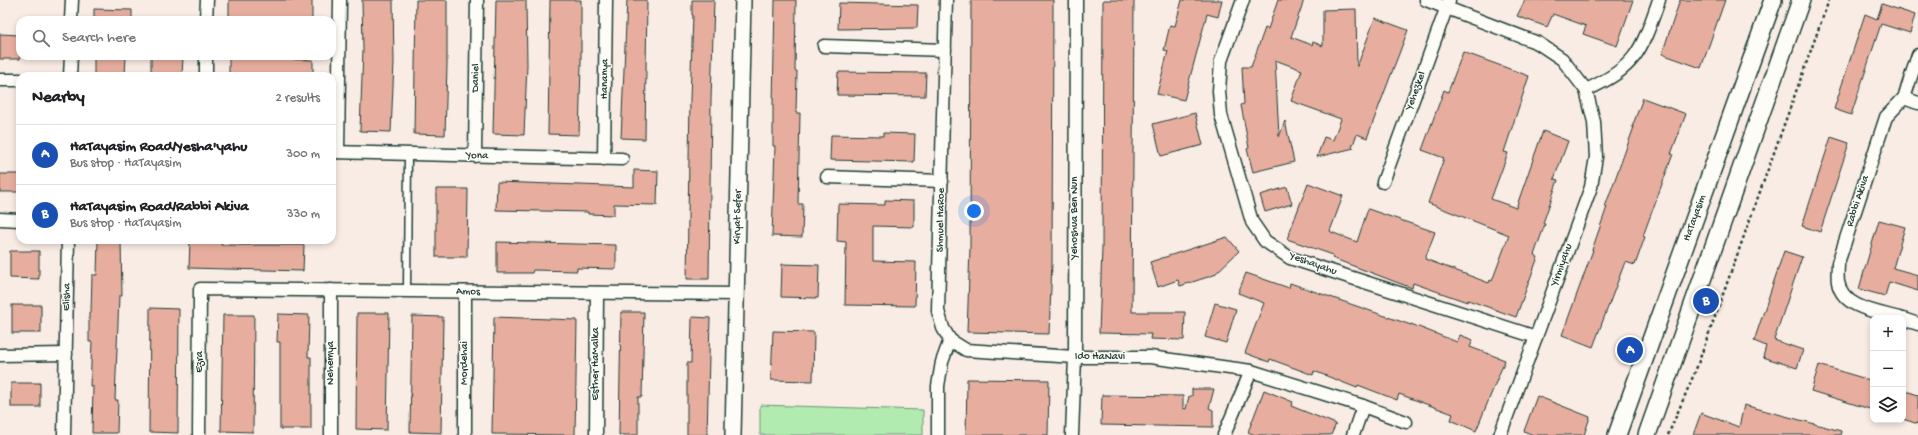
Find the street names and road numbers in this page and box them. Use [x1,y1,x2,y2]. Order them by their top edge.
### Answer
street label: Hananya [599,58,611,99]
street label: Daniel [470,63,482,94]
street label: Yehezkel [1403,70,1429,113]
street label: Yona [465,150,489,162]
street label: Rabbi Akiva [1844,173,1872,228]
street label: Yehoshua Ben Nun [1069,176,1081,260]
street label: Shmuel HaRoe [934,187,948,252]
street label: Kiryat Sefer [731,188,744,244]
street label: HaTayasim [1681,193,1709,243]
street label: Yirmiyahu [1548,242,1575,289]
street label: Yeshayahu [1287,250,1338,278]
street label: Elisha [61,282,73,311]
street label: Amos [456,286,481,298]
street label: Esther HaMalka [590,327,602,401]
street label: Nehemya [325,340,337,385]
street label: Mordehai [459,341,471,385]
street label: Ezra [194,350,206,373]
street label: Ido HaNavi [1075,351,1125,363]

